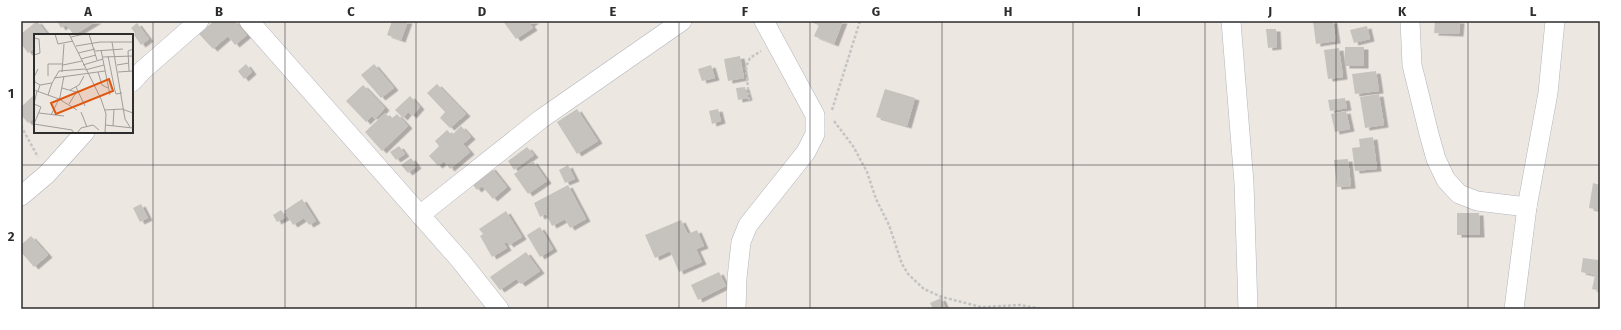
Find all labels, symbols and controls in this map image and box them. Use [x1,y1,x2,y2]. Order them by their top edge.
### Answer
text: A [83,4,92,19]
text: B [215,4,223,19]
text: C [347,4,355,19]
text: D [478,4,487,19]
text: E [610,4,617,19]
text: F [742,4,749,19]
text: G [872,4,880,19]
text: H [1004,4,1012,19]
text: I [1137,4,1141,19]
text: J [1267,4,1272,19]
text: K [1398,4,1407,19]
text: L [1530,4,1537,19]
inset map [34,34,133,133]
text: 1 [8,86,14,101]
text: 2 [8,229,15,244]

